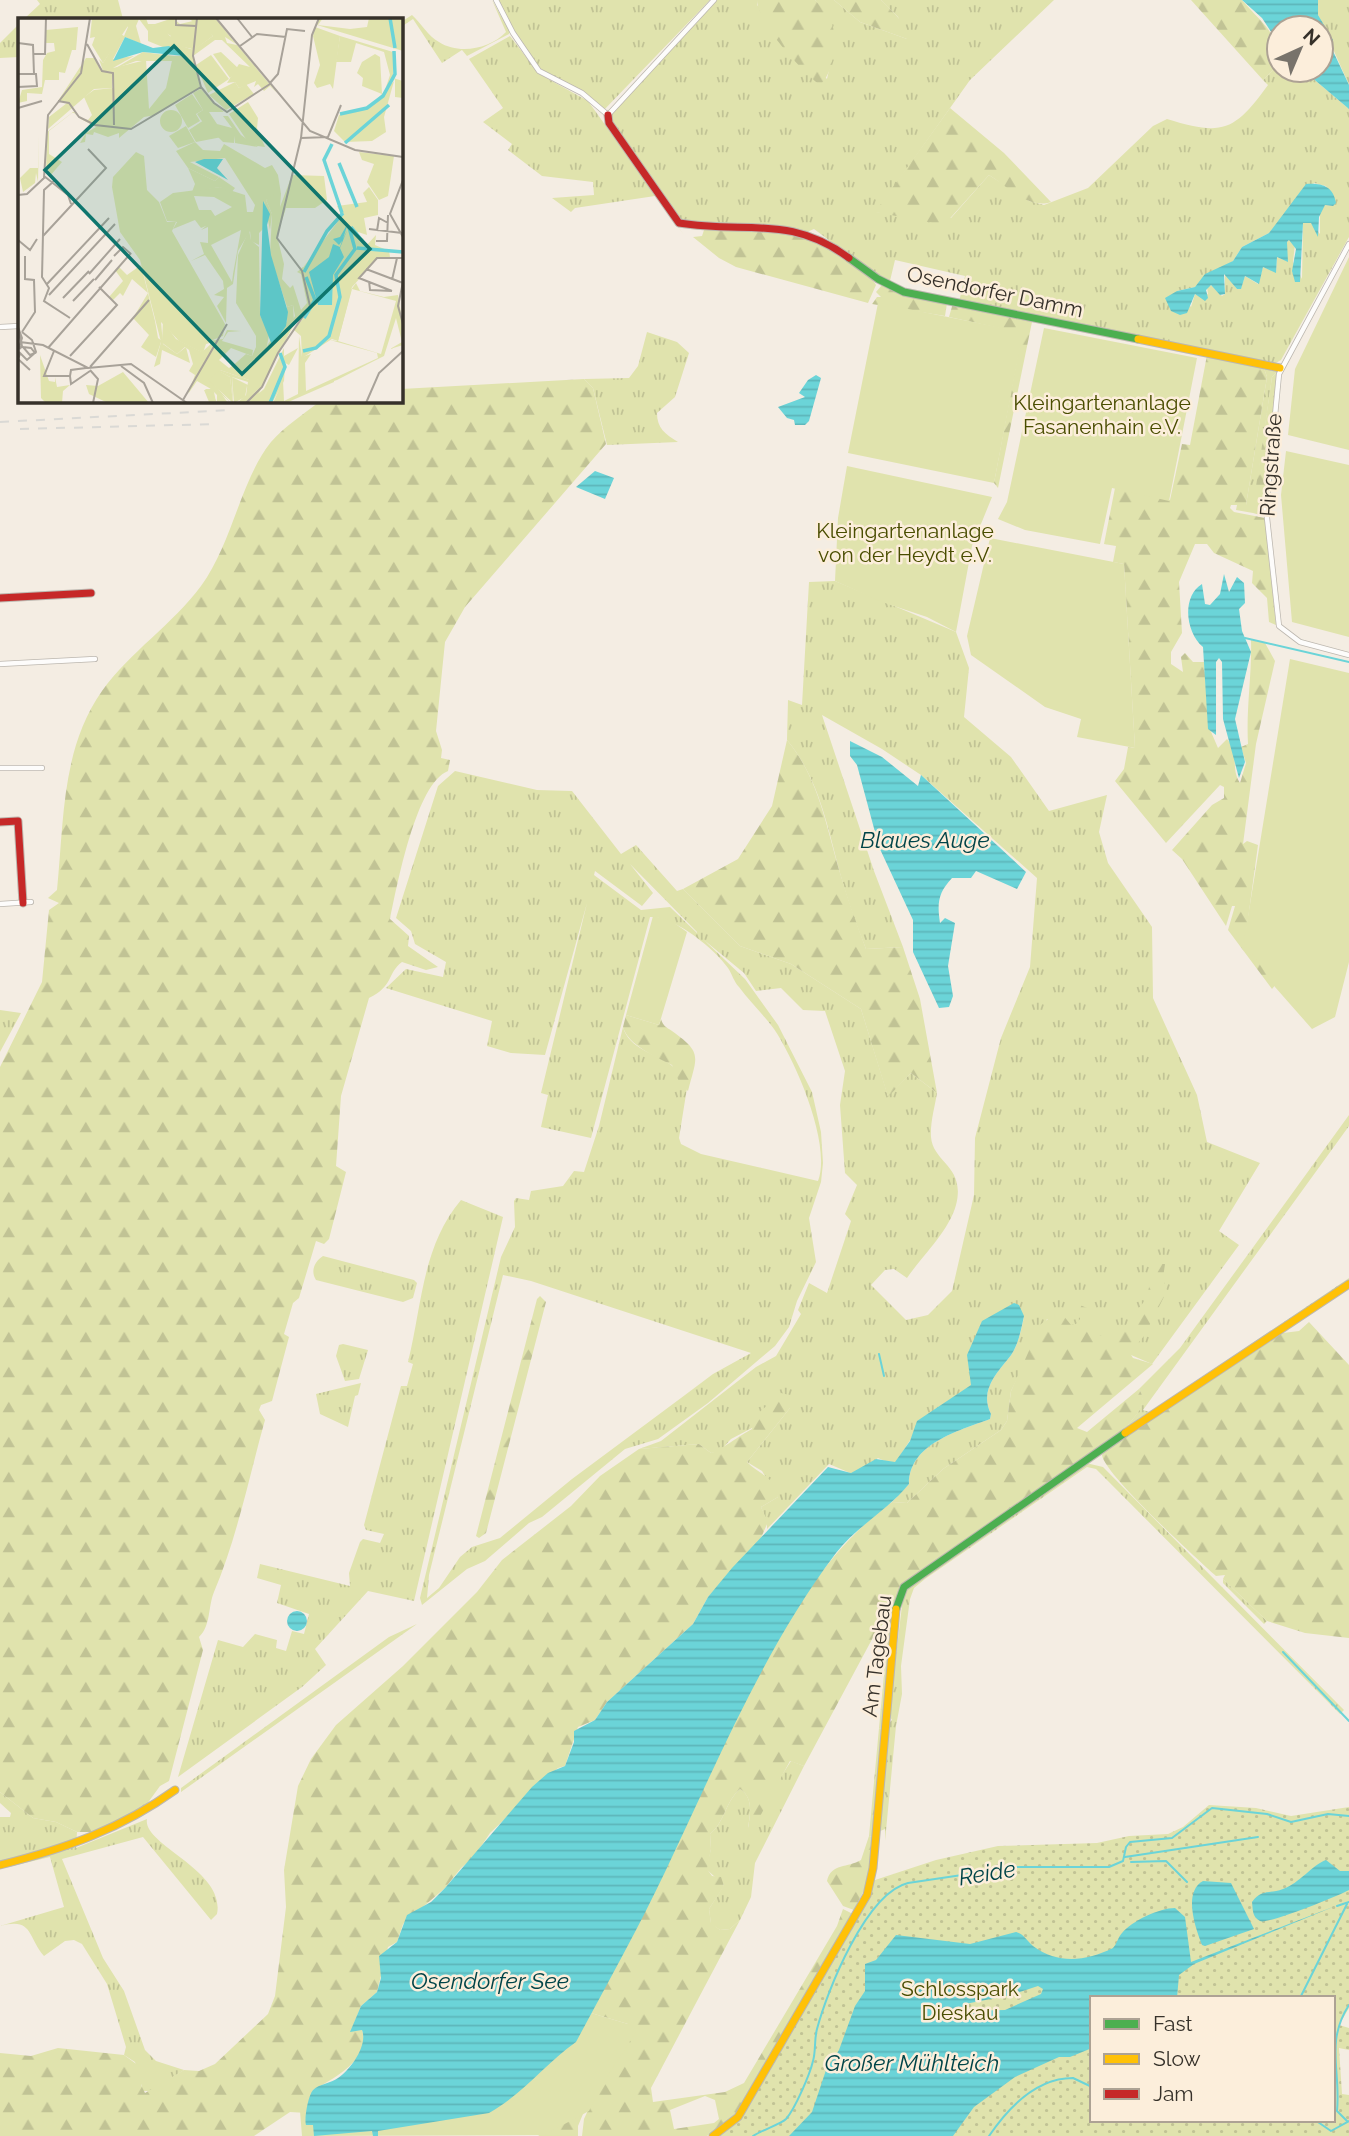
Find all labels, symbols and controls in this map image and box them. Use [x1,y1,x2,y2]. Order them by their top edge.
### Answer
north arrow [1265,14,1335,84]
inset map [18,18,402,402]
text: N [1299,24,1325,50]
street label: Osendorfer Damm [905,261,1086,322]
park label: Kleingartenanlage Fasanenhain e.V. [1013,390,1191,439]
street label: Ringstraße [1254,413,1287,517]
park label: Kleingartenanlage von der Heydt e.V. [816,518,994,567]
water label: Blaues Auge [860,826,990,853]
street label: Am Tagebau [857,1594,896,1718]
water label: Reide [956,1855,1017,1890]
water label: Osendorfer See [411,1967,569,1994]
park label: Schlosspark Dieskau [901,1976,1019,2025]
legend [1090,1996,1335,2122]
text: Fast [1153,2011,1193,2036]
text: Slow [1153,2046,1201,2071]
water label: Großer Mühlteich [825,2049,999,2076]
text: Jam [1153,2081,1194,2106]

